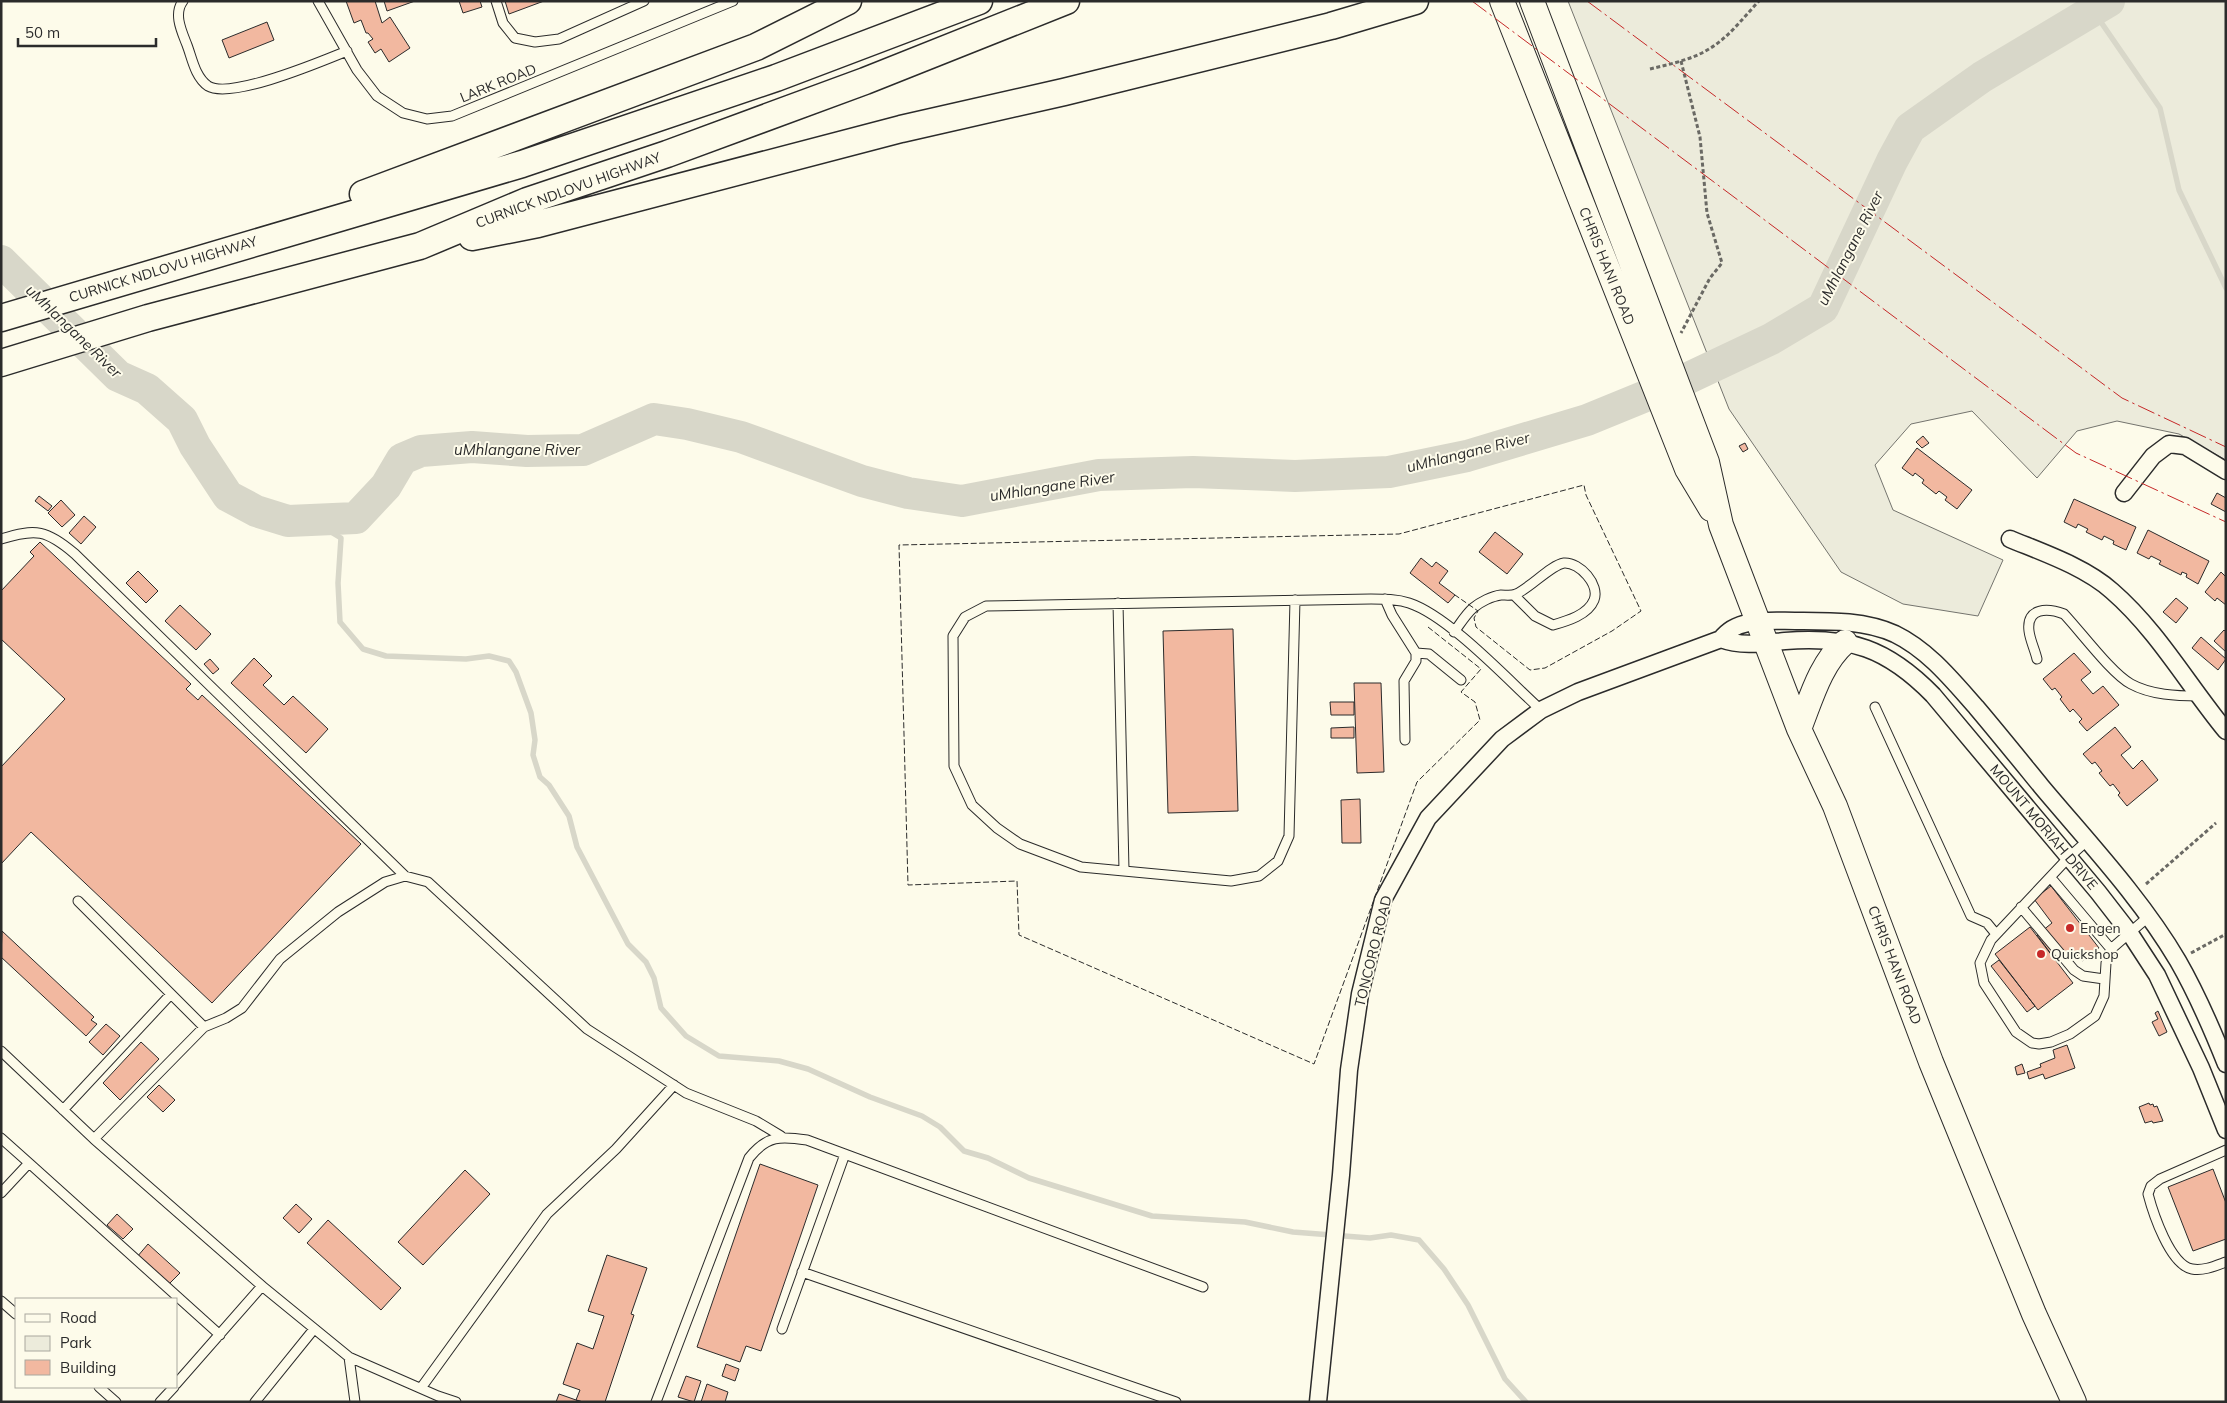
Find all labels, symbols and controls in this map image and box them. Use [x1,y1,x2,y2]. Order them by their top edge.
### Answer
scale bar [18,15,155,47]
text: 50 m [25,23,60,42]
street label: LARK ROAD [457,60,539,106]
street label: CURNICK NDLOVU HIGHWAY [473,148,664,232]
water label: uMhlangane River [1813,187,1887,308]
street label: CHRIS HANI ROAD [1575,204,1639,328]
street label: CURNICK NDLOVU HIGHWAY [67,232,260,306]
water label: uMhlangane River [22,280,126,382]
water label: uMhlangane River [1405,427,1532,476]
water label: uMhlangane River [454,440,581,459]
water label: uMhlangane River [988,467,1116,505]
street label: MOUNT MORIAH DRIVE [1986,761,2102,893]
street label: TONCORO ROAD [1350,893,1396,1009]
street label: CHRIS HANI ROAD [1864,903,1926,1027]
place label: Engen [2080,919,2121,937]
marker: Engen [2064,922,2076,934]
place label: Quickshop [2051,945,2119,963]
marker: Quickshop [2035,948,2047,960]
legend [15,1298,178,1388]
text: Road [60,1308,97,1327]
text: Park [60,1333,92,1352]
text: Building [60,1358,116,1377]

